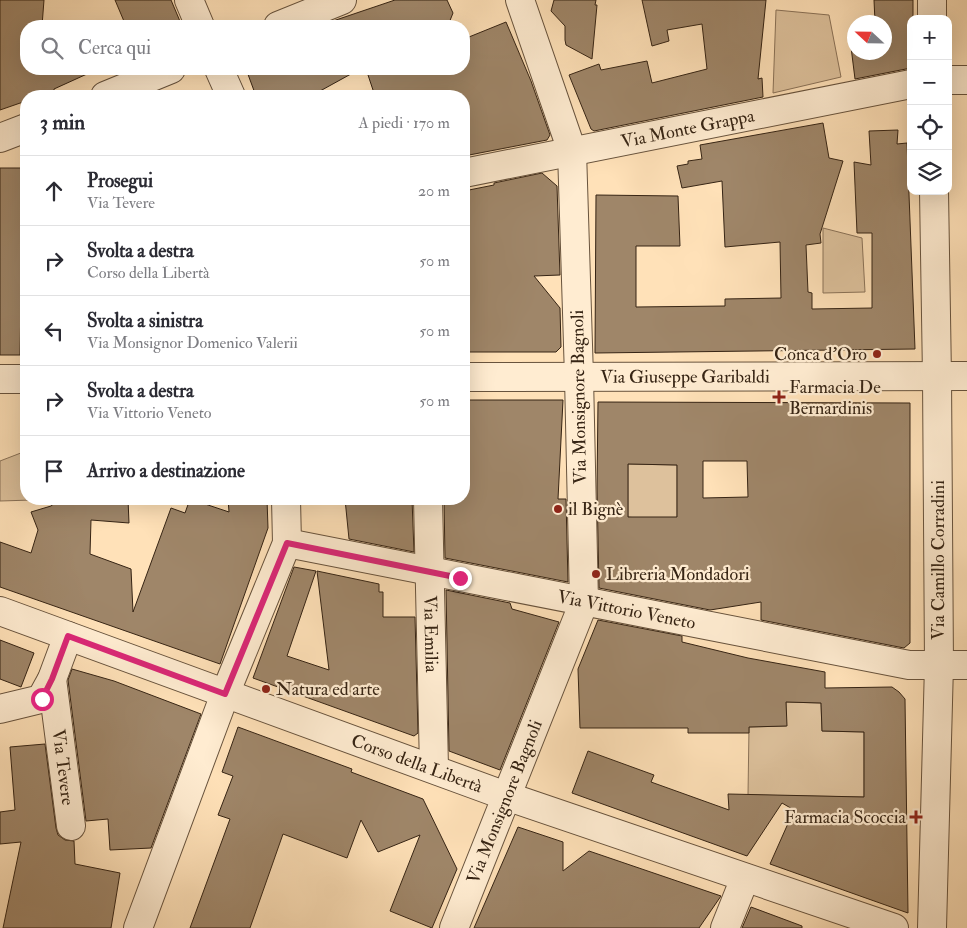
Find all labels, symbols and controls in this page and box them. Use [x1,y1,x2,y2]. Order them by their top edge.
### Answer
north arrow [847,15,892,60]
map controls [907,15,952,195]
button: + [907,15,952,60]
search box [20,20,470,75]
icon: search [38,34,66,62]
text: Cerca qui [78,36,151,60]
button: − [907,60,952,105]
street label: Via Monte Grappa [619,104,757,153]
button: locate [907,105,952,150]
text: 3 min [40,109,85,136]
text: A piedi · 170 m [359,113,450,133]
button: layers [907,150,952,195]
text: Prosegui [87,169,153,193]
icon: ahead [40,177,68,205]
text: 20 m [418,181,450,201]
text: Via Tevere [87,193,155,213]
text: Svolta a destra [87,239,194,263]
icon: right [40,247,68,275]
text: 50 m [419,251,450,271]
text: Corso della Libertà [87,263,210,283]
text: Svolta a sinistra [87,309,203,333]
street label: Via Monsignore Bagnoli [566,309,592,484]
icon: left [40,317,68,345]
text: 50 m [419,321,450,341]
text: Via Monsignor Domenico Valerii [87,333,298,353]
place label: Conca d'Oro [774,343,867,366]
marker: Conca d'Oro [871,348,883,360]
street label: Via Giuseppe Garibaldi [600,365,770,388]
place label: Farmacia De Bernardinis [789,376,881,420]
text: Svolta a destra [87,379,194,403]
icon: right [40,387,68,415]
text: 50 m [419,391,450,411]
marker: Farmacia De Bernardinis [773,391,785,403]
text: Via Vittorio Veneto [87,403,212,423]
icon: arrive [40,457,68,485]
text: Arrivo a destinazione [87,459,245,483]
street label: Via Camillo Corradini [927,480,950,640]
place label: il Bignè [568,498,624,521]
marker: il Bignè [552,503,564,515]
place label: Libreria Mondadori [606,563,750,586]
route end [449,567,472,590]
marker: Libreria Mondadori [590,568,602,580]
street label: Via Vittorio Veneto [556,585,698,634]
street label: Via Emilia [419,595,443,673]
place label: Natura ed arte [276,678,380,701]
marker: Natura ed arte [260,683,272,695]
route start [31,688,54,711]
street label: Via Monsignore Bagnoli [461,716,547,887]
street label: Via Tevere [47,728,80,807]
street label: Corso della Libertà [348,729,486,798]
place label: Farmacia Scoccia [784,806,907,829]
marker: Farmacia Scoccia [910,811,922,823]

